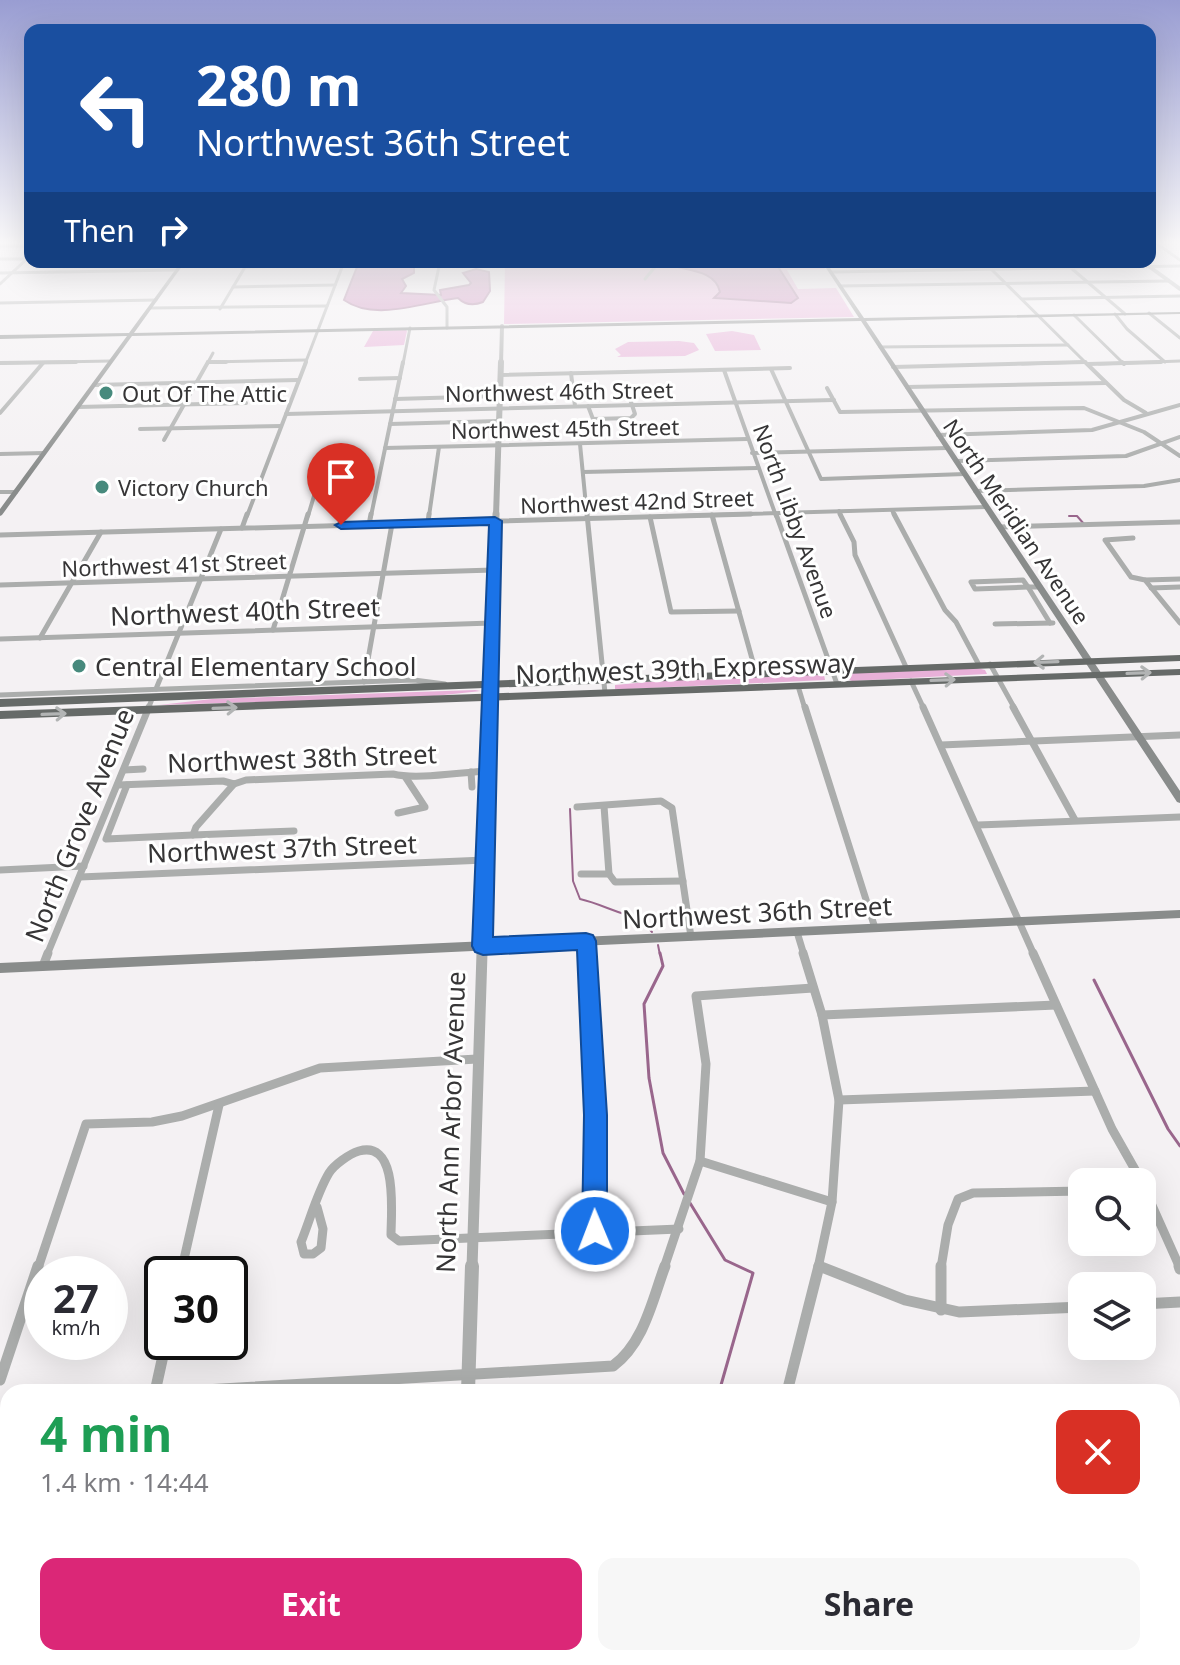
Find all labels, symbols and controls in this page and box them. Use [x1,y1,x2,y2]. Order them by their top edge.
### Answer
text: 280 m [196,46,361,122]
icon: left [64,56,168,160]
text: Northwest 36th Street [196,118,570,167]
icon: right [151,208,195,252]
text: Then [64,210,135,251]
street label: Northwest 46th Street [445,374,674,408]
place label: Out Of The Attic [122,378,287,408]
marker: Out Of The Attic [97,384,115,402]
street label: Northwest 45th Street [451,411,680,445]
street label: North Meridian Avenue [937,412,1097,630]
street label: North Libby Avenue [747,420,845,622]
pin [307,443,375,525]
icon: arrive [319,455,363,499]
place label: Victory Church [118,472,269,502]
marker: Victory Church [93,478,111,496]
street label: Northwest 42nd Street [520,482,755,520]
street label: Northwest 41st Street [61,545,287,583]
street label: Northwest 40th Street [109,588,381,634]
street label: Northwest 39th Expressway [515,644,856,692]
place label: Central Elementary School [95,648,416,684]
one-way arrow [1033,655,1060,670]
marker: Central Elementary School [70,657,88,675]
one-way arrow [1125,666,1152,681]
one-way arrow [929,673,956,688]
one-way arrow [211,700,238,715]
street label: North Grove Avenue [16,703,142,947]
one-way arrow [40,706,67,721]
street label: Northwest 38th Street [166,735,438,781]
street label: Northwest 37th Street [146,825,418,871]
street label: Northwest 36th Street [621,887,893,937]
street label: North Ann Arbor Avenue [427,971,473,1273]
map controls [1068,1168,1156,1360]
button: search [1068,1168,1156,1256]
position arrow [553,1189,637,1273]
speed limit sign: 30 [144,1256,248,1360]
text: 27 [53,1270,99,1325]
button: layers [1068,1272,1156,1360]
text: km/h [51,1314,101,1341]
text: 4 min [40,1401,172,1466]
button: close [1056,1410,1140,1494]
text: 1.4 km · 14:44 [40,1464,209,1500]
button: Exit [40,1558,582,1650]
button: Share [598,1558,1140,1650]

